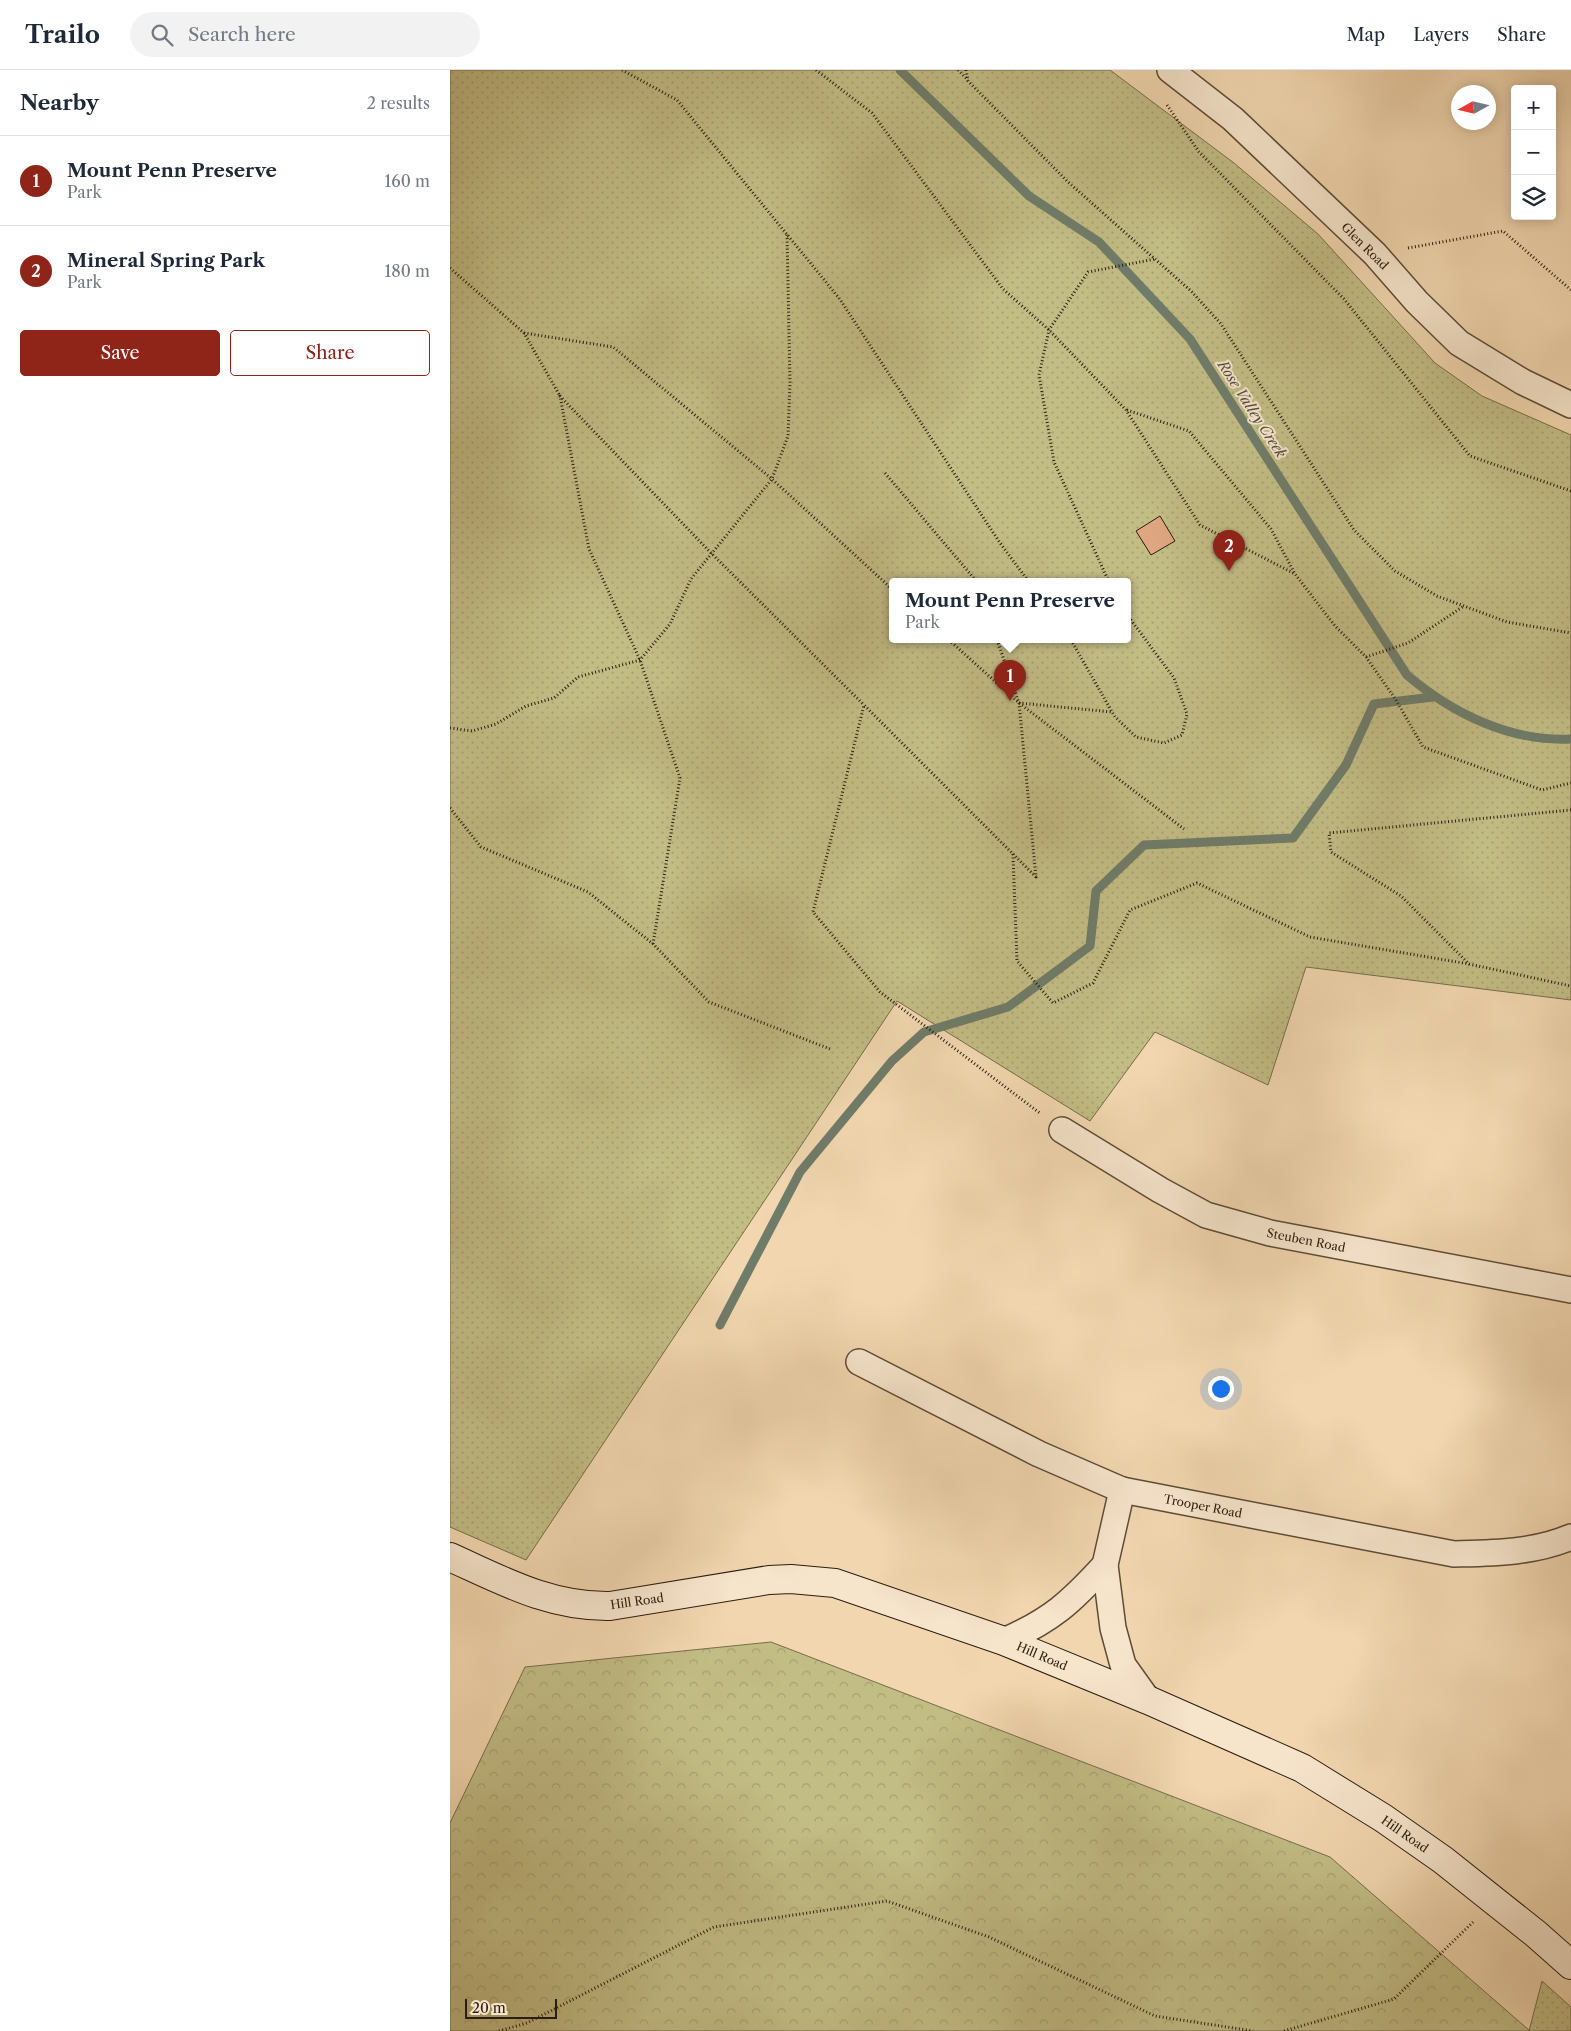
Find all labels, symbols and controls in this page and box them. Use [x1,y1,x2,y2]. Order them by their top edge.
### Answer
search box [130,12,480,57]
text: Trailo [25,20,100,49]
icon: search [148,21,176,49]
text: Search here [188,23,296,46]
text: Map [1347,24,1385,46]
text: Layers [1413,24,1469,46]
text: Share [1497,24,1546,46]
north arrow [1451,85,1496,130]
map controls [1511,85,1556,220]
button: + [1511,85,1556,130]
text: Nearby [20,90,99,115]
text: 2 results [367,93,430,113]
button: − [1511,130,1556,175]
text: Mount Penn Preserve [67,159,277,182]
text: 1 [32,171,40,191]
text: 160 m [385,171,430,191]
button: layers [1511,175,1556,220]
text: Park [67,182,102,202]
street label: Glen Road [1338,219,1392,273]
text: Mineral Spring Park [67,249,265,272]
text: 2 [31,261,41,281]
text: 180 m [384,261,430,281]
text: Park [67,272,102,292]
button: Save [20,330,220,376]
button: Share [230,330,430,376]
water label: Rose Valley Creek [1213,356,1291,462]
pin: 2 [1213,530,1245,571]
popup [889,578,1131,643]
text: Mount Penn Preserve [905,589,1115,612]
text: Park [905,612,940,632]
pin: 1 [994,660,1026,701]
street label: Steuben Road [1265,1225,1347,1255]
your location [1208,1376,1234,1402]
street label: Trooper Road [1162,1491,1244,1521]
street label: Hill Road [609,1590,665,1612]
street label: Hill Road [1014,1639,1070,1674]
street label: Hill Road [1379,1812,1432,1856]
scale bar [465,1996,558,2019]
text: 20 m [472,1999,506,2017]

